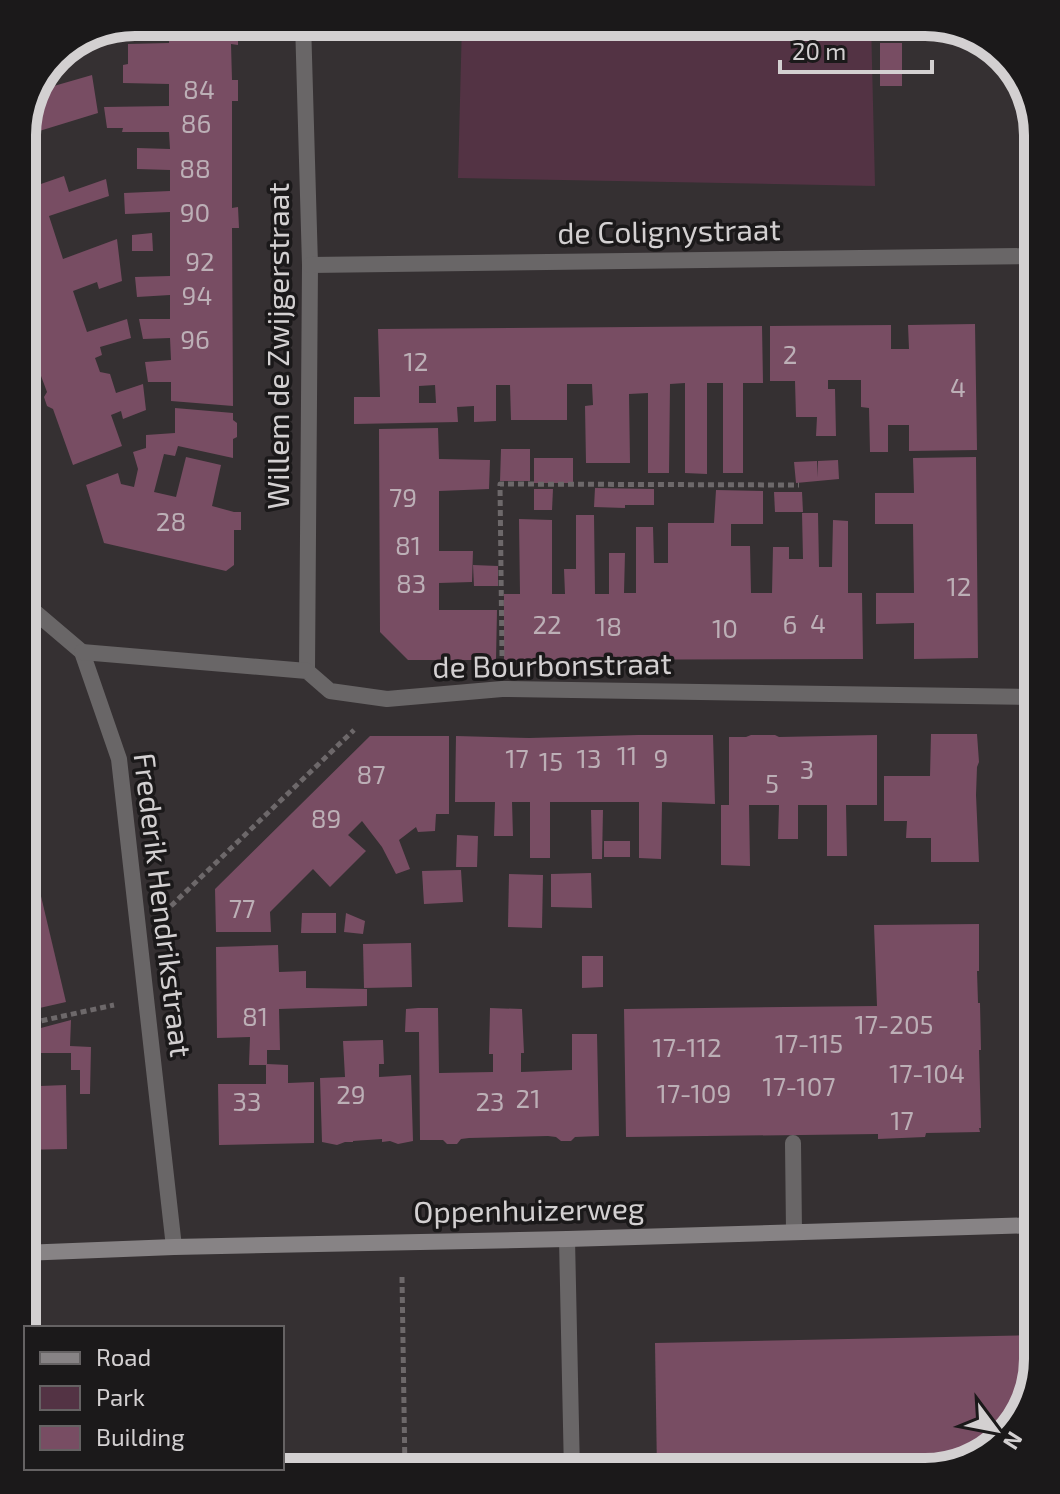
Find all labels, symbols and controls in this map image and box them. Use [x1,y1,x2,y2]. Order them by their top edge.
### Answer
scale bar [780,24,932,74]
text: 20 m [792,36,846,65]
house number: 84 [183,73,215,104]
house number: 86 [181,107,211,138]
house number: 88 [179,152,211,183]
street label: Willem de Zwijgerstraat [259,182,295,510]
house number: 90 [180,196,210,227]
street label: de Colignystraat [557,210,781,250]
house number: 92 [185,245,215,276]
house number: 94 [182,279,212,310]
house number: 96 [180,323,210,354]
house number: 2 [783,338,797,369]
house number: 12 [404,345,428,376]
house number: 4 [950,371,966,402]
house number: 79 [389,481,417,512]
house number: 28 [156,505,186,536]
house number: 81 [395,529,421,560]
house number: 83 [396,567,426,598]
house number: 12 [947,570,971,601]
house number: 4 [810,607,826,638]
house number: 22 [532,608,562,639]
house number: 6 [783,608,797,639]
house number: 18 [596,610,622,641]
house number: 10 [712,612,738,643]
street label: de Bourbonstraat [432,644,672,684]
house number: 11 [617,739,637,770]
house number: 17 [505,742,529,773]
house number: 13 [577,742,601,773]
house number: 9 [654,742,668,773]
house number: 15 [539,745,563,776]
street label: Frederik Hendrikstraat [127,750,201,1059]
house number: 3 [800,753,814,784]
house number: 87 [356,758,386,789]
house number: 5 [765,767,779,798]
house number: 89 [311,802,341,833]
house number: 77 [229,892,255,923]
house number: 81 [242,1000,268,1031]
house number: 17-205 [854,1008,934,1039]
house number: 17-115 [775,1027,843,1058]
house number: 17-112 [652,1031,722,1062]
house number: 17-104 [889,1057,965,1088]
house number: 17-107 [762,1070,836,1101]
house number: 17-109 [657,1077,731,1108]
house number: 29 [336,1078,366,1109]
house number: 21 [516,1082,540,1113]
house number: 33 [233,1085,261,1116]
house number: 23 [475,1085,505,1116]
house number: 17 [890,1104,914,1135]
street label: Oppenhuizerweg [413,1189,645,1229]
legend [24,1326,284,1470]
text: Road [96,1342,151,1371]
text: Park [96,1382,145,1411]
north arrow [956,1390,1036,1470]
text: Building [96,1422,185,1451]
text: N [999,1428,1029,1455]

